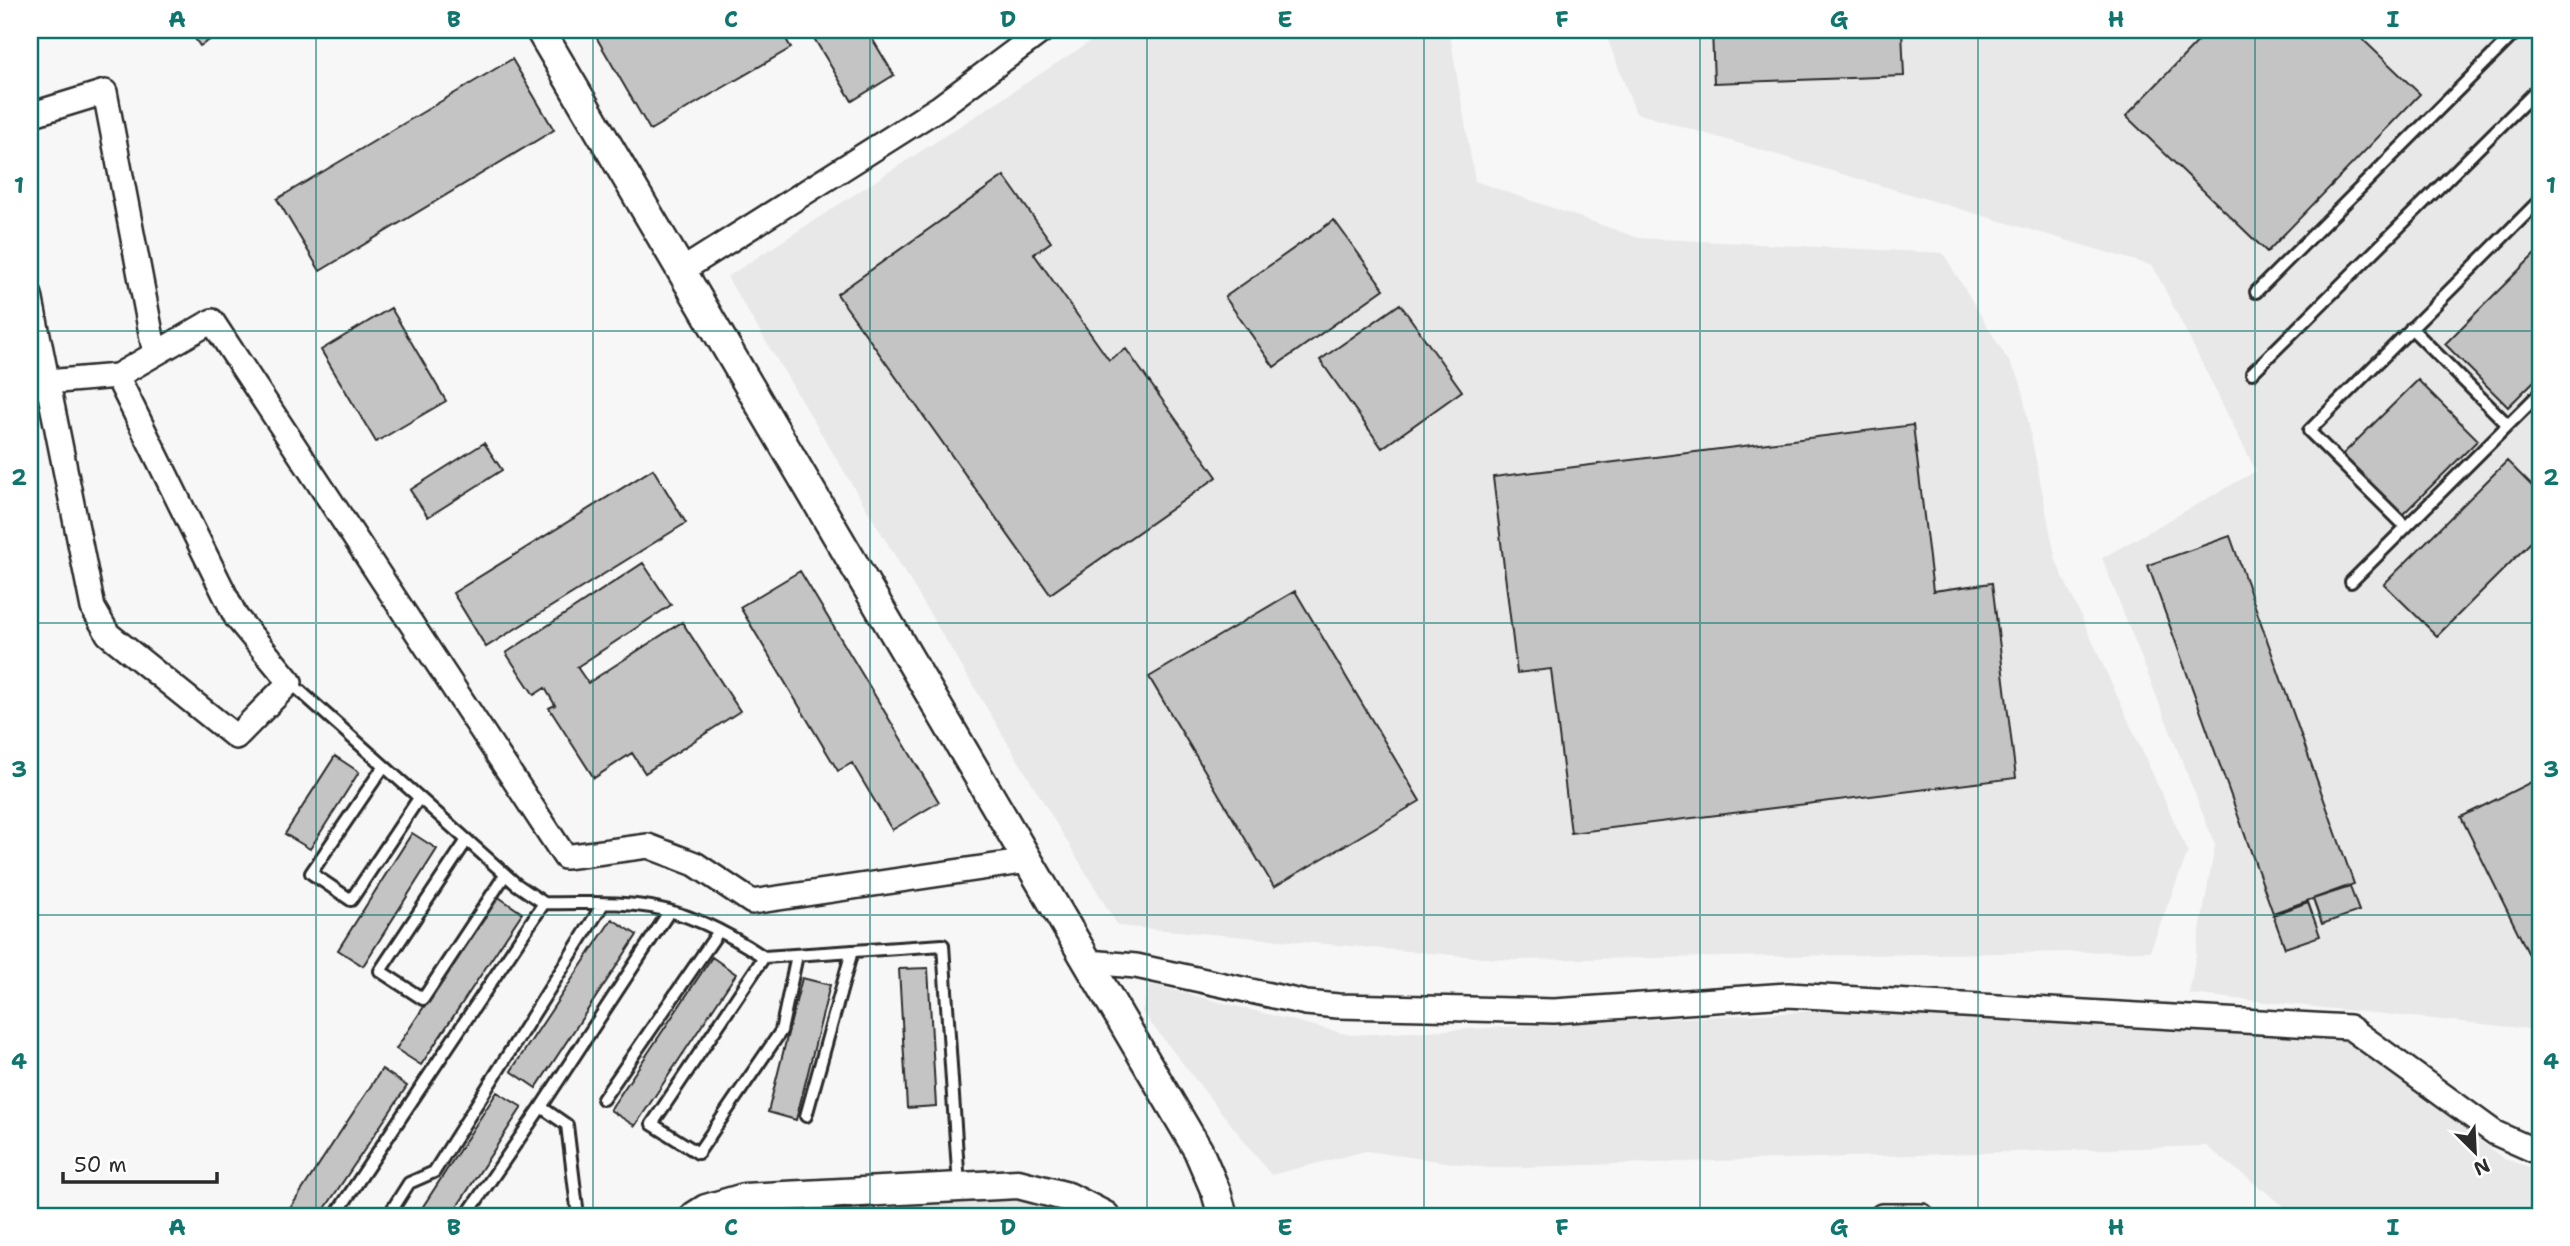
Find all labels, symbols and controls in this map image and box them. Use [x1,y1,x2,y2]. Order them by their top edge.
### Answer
text: A [168,4,186,34]
text: B [447,4,461,34]
text: C [724,4,738,34]
text: D [1000,4,1016,34]
text: E [1277,4,1293,34]
text: F [1555,4,1569,34]
text: G [1830,4,1849,34]
text: H [2108,4,2124,34]
text: I [2387,4,2400,34]
text: 1 [14,170,24,200]
text: 1 [2546,170,2556,200]
text: 2 [11,462,27,492]
text: 2 [2543,462,2559,492]
text: 3 [11,754,27,784]
text: 3 [2543,754,2559,784]
text: 4 [11,1046,27,1076]
text: 4 [2543,1046,2559,1076]
north arrow [2440,1116,2510,1186]
scale bar [63,1141,217,1185]
text: 50 m [74,1151,127,1179]
text: N [2470,1153,2494,1182]
text: A [168,1212,186,1242]
text: B [447,1212,461,1242]
text: C [724,1212,738,1242]
text: D [1000,1212,1016,1242]
text: E [1277,1212,1293,1242]
text: F [1555,1212,1569,1242]
text: G [1830,1212,1849,1242]
text: H [2108,1212,2124,1242]
text: I [2387,1212,2400,1242]

